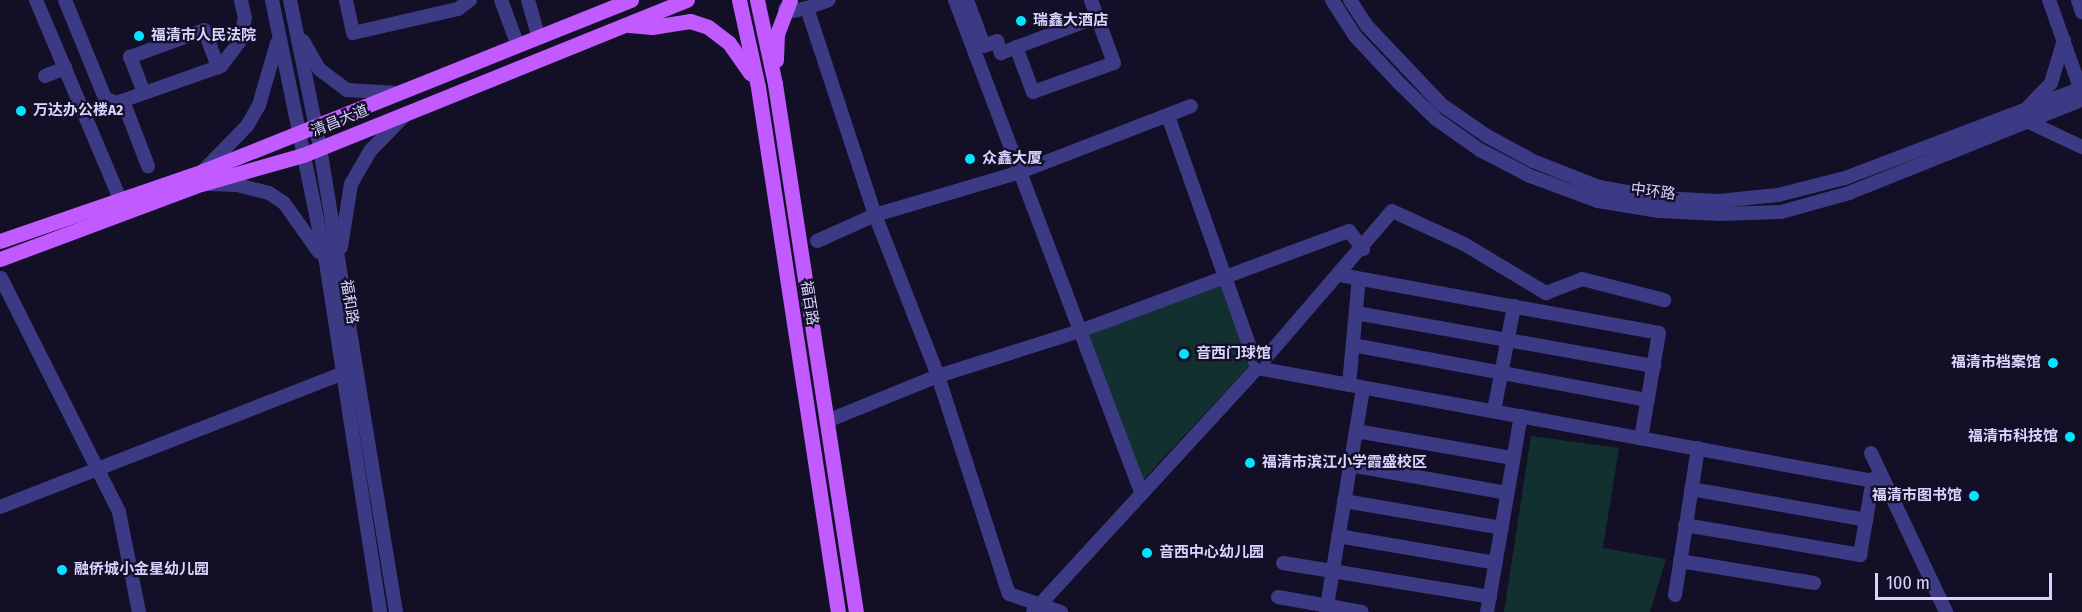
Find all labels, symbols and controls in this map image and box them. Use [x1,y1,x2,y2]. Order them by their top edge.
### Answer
place label: 瑞鑫大酒店 [1033,12,1108,30]
marker: 瑞鑫大酒店 [1014,14,1028,28]
place label: 福清市人民法院 [151,27,256,45]
marker: 福清市人民法院 [132,29,146,43]
street label: 清昌大道 [309,101,371,141]
place label: 万达办公楼A2 [33,102,123,120]
marker: 万达办公楼A2 [14,104,28,118]
place label: 众鑫大厦 [982,150,1042,168]
marker: 众鑫大厦 [963,152,977,166]
street label: 中环路 [1630,180,1676,204]
street label: 福和路 [337,278,361,326]
street label: 福百路 [797,279,821,327]
place label: 音西门球馆 [1196,345,1271,363]
marker: 音西门球馆 [1177,347,1191,361]
place label: 福清市档案馆 [1951,354,2041,372]
marker: 福清市档案馆 [2046,356,2060,370]
place label: 福清市科技馆 [1968,428,2058,446]
marker: 福清市科技馆 [2063,430,2077,444]
place label: 福清市滨江小学霞盛校区 [1262,454,1427,472]
marker: 福清市滨江小学霞盛校区 [1243,456,1257,470]
place label: 福清市图书馆 [1872,487,1962,505]
marker: 福清市图书馆 [1967,489,1981,503]
place label: 音西中心幼儿园 [1159,544,1264,562]
marker: 音西中心幼儿园 [1140,546,1154,560]
place label: 融侨城小金星幼儿园 [74,561,209,579]
scale bar [1878,561,2055,599]
marker: 融侨城小金星幼儿园 [55,563,69,577]
text: 100 m [1886,572,1930,594]

